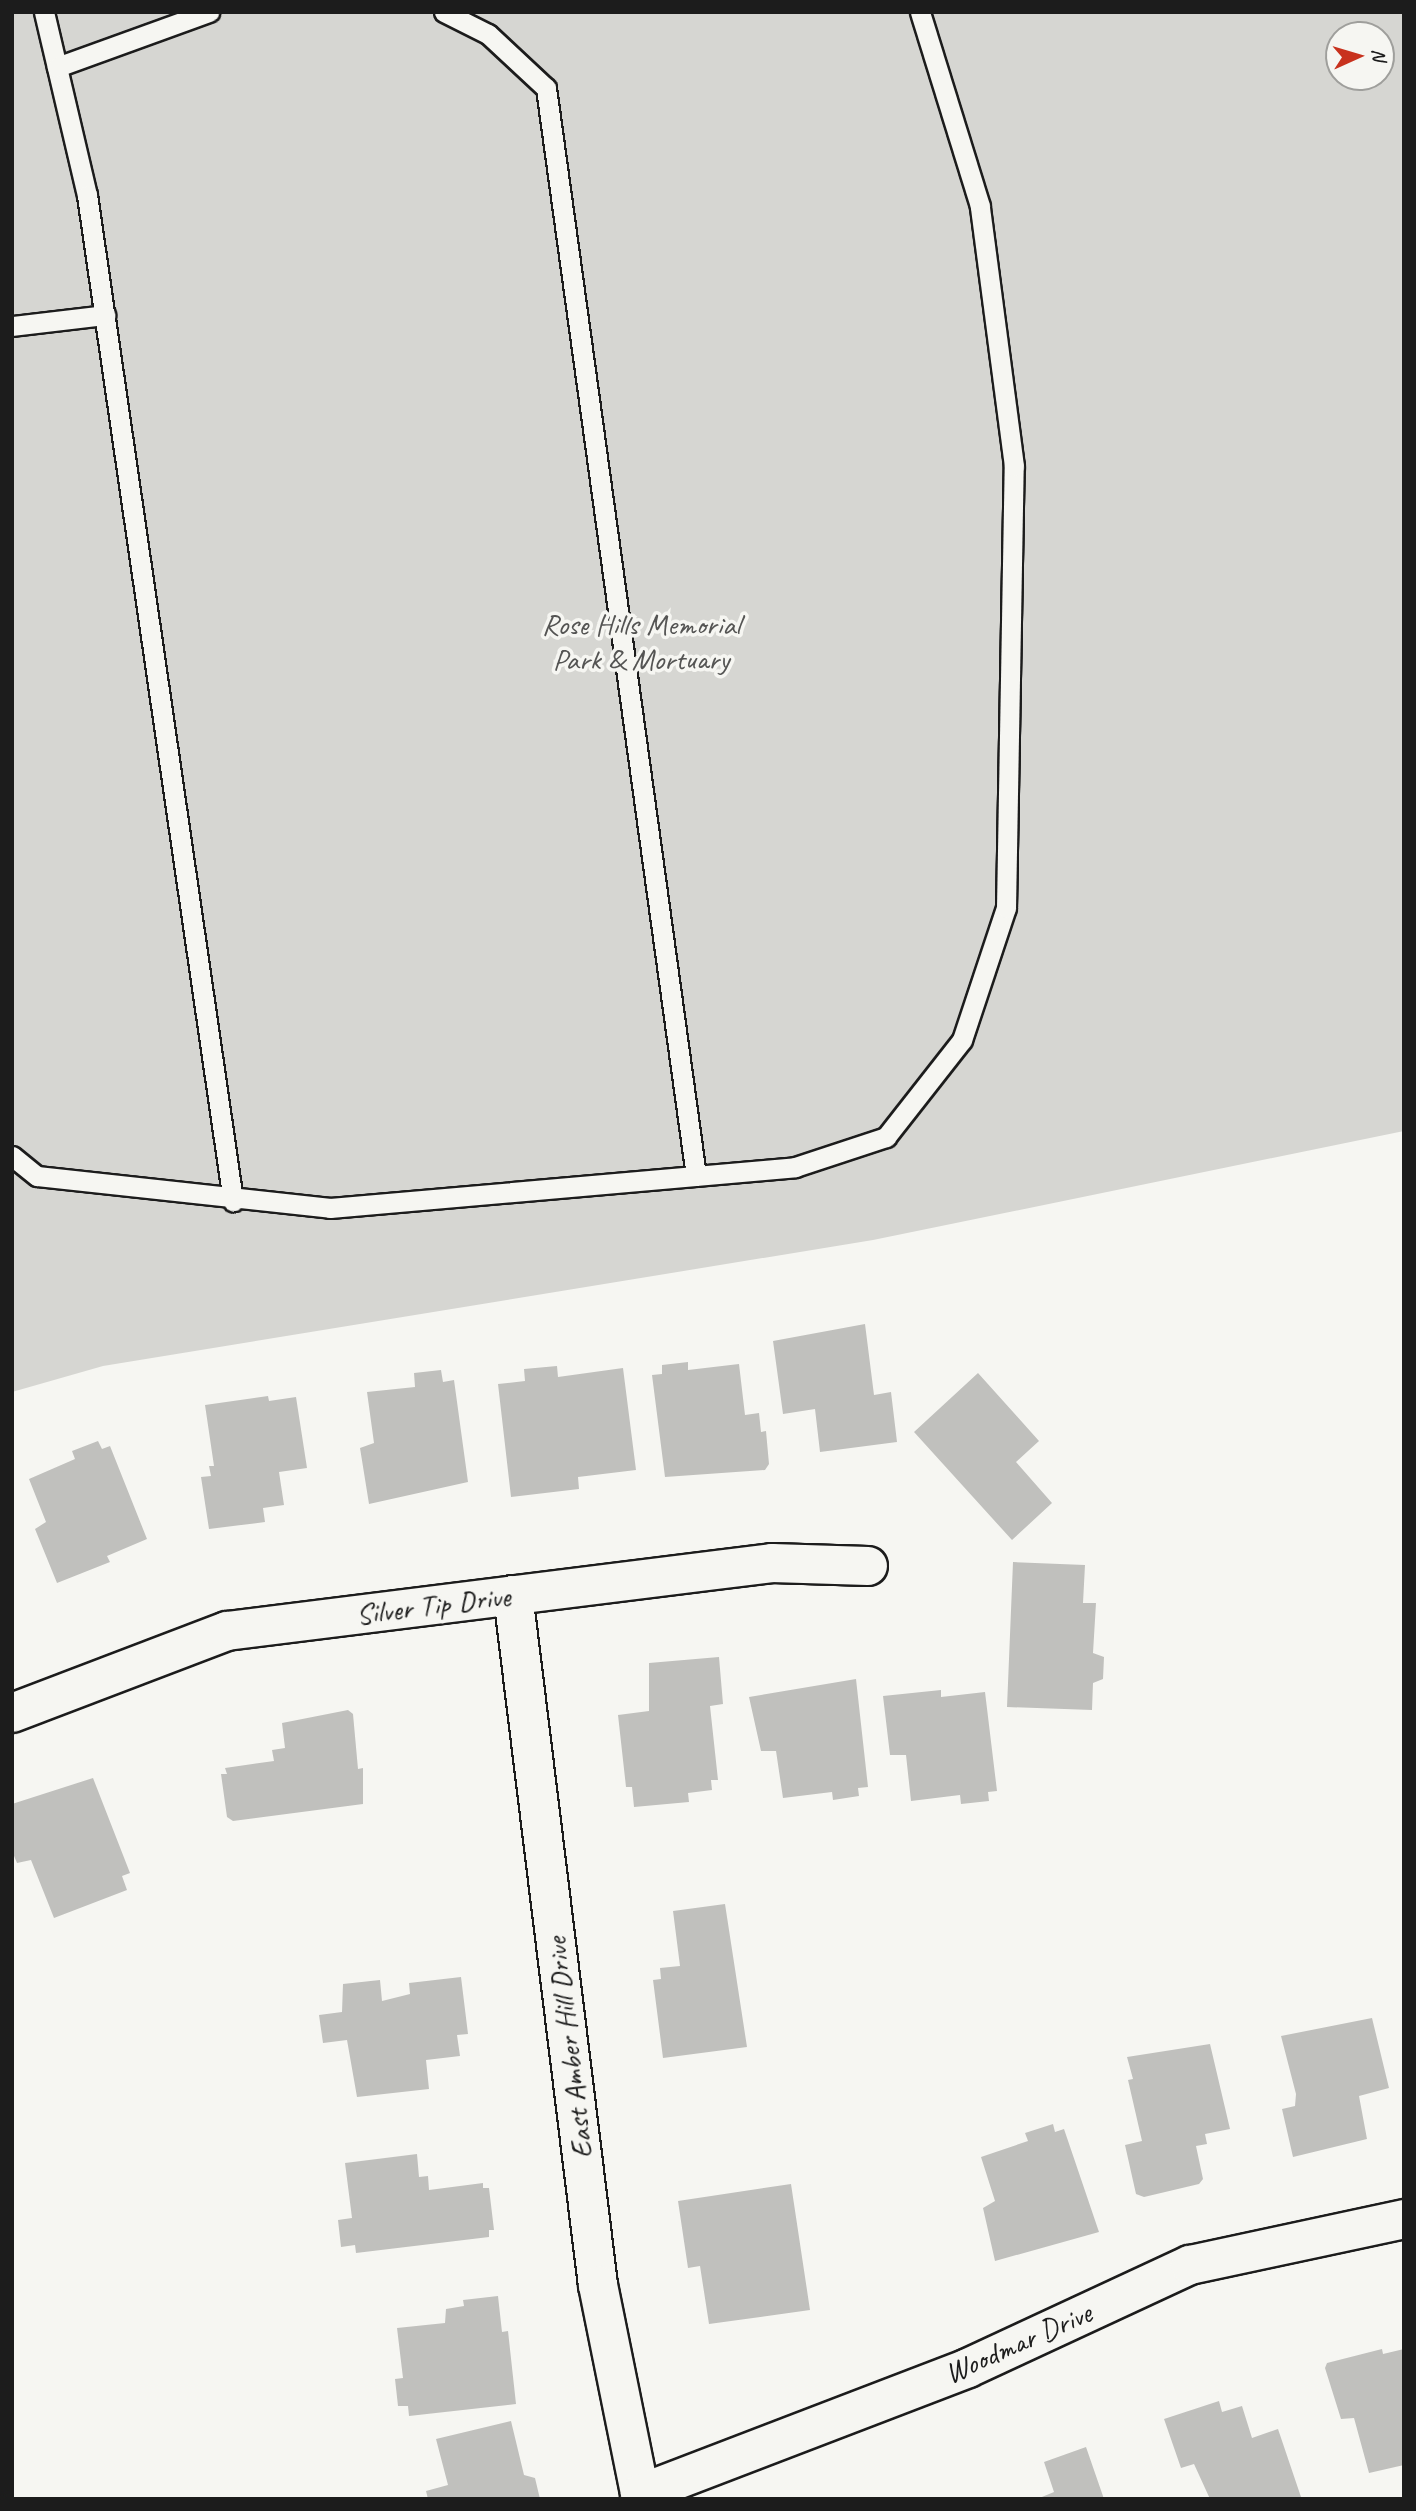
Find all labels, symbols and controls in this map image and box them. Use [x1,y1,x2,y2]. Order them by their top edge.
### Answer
north arrow [1325,21,1395,91]
text: N [1367,48,1391,61]
park label: Rose Hills Memorial Park & Mortuary [542,606,740,676]
street label: Silver Tip Drive [354,1578,512,1632]
street label: East Amber Hill Drive [538,1935,600,2161]
street label: Woodmar Drive [939,2295,1097,2391]

